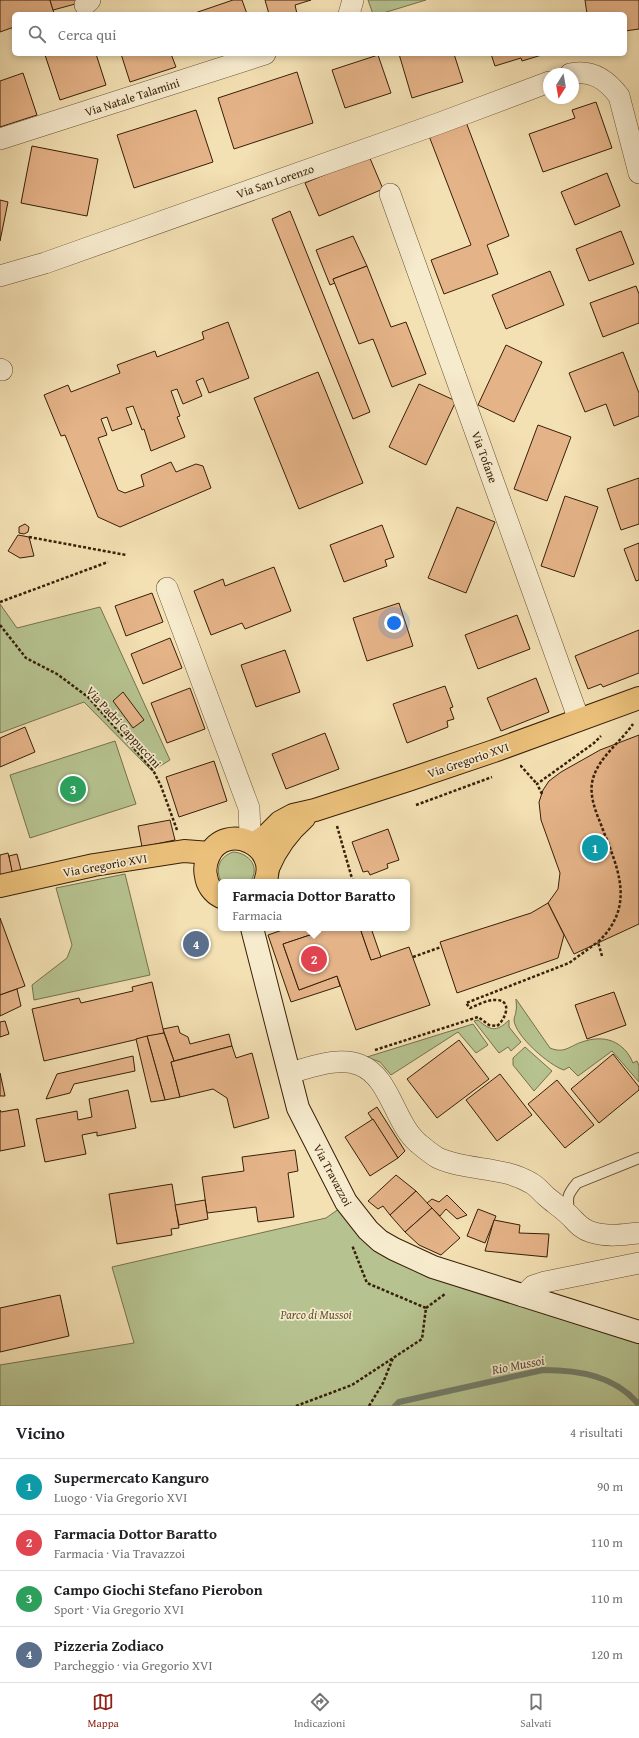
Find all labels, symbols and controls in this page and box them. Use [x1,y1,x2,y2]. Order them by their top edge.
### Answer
search box [12,12,627,56]
icon: search [26,23,48,45]
text: Cerca qui [58,24,116,45]
north arrow [543,68,579,104]
street label: Via Natale Talamini [82,73,182,120]
street label: Via San Lorenzo [234,160,316,202]
street label: Via Tofane [468,429,502,486]
your location [384,613,404,633]
street label: Via Padri Cappuccini [83,682,166,772]
street label: Via Gregorio XVI [425,738,511,782]
pin: 3 [60,774,86,804]
pin: 1 [582,833,608,863]
street label: Via Gregorio XVI [62,849,149,881]
popup [218,879,410,931]
text: Farmacia Dottor Baratto [233,885,395,906]
text: Farmacia [233,906,282,925]
pin: 4 [183,929,209,959]
pin: 2 [301,944,327,974]
street label: Via Travazzoi [310,1141,357,1210]
park label: Parco di Mussoi [279,1306,352,1323]
water label: Rio Mussoi [489,1350,547,1380]
text: Vicino [16,1420,65,1445]
text: 4 risultati [570,1423,623,1442]
text: Supermercato Kanguro [54,1467,209,1488]
text: 1 [26,1477,32,1496]
text: 90 m [597,1477,623,1496]
text: Luogo · Via Gregorio XVI [54,1488,187,1507]
text: Farmacia Dottor Baratto [54,1523,217,1544]
text: 2 [26,1533,32,1552]
text: 110 m [591,1533,623,1552]
text: Farmacia · Via Travazzoi [54,1544,185,1563]
text: Campo Giochi Stefano Pierobon [54,1579,263,1600]
text: 3 [26,1589,32,1608]
text: 110 m [591,1589,623,1608]
text: Sport · Via Gregorio XVI [54,1600,184,1619]
text: Pizzeria Zodiaco [54,1635,164,1656]
text: 4 [26,1645,32,1664]
text: 120 m [591,1645,623,1664]
text: Parcheggio · via Gregorio XVI [54,1656,213,1675]
tab: Mappa [88,1691,119,1731]
tab: Indicazioni [294,1691,345,1731]
tab: Salvati [520,1691,551,1731]

